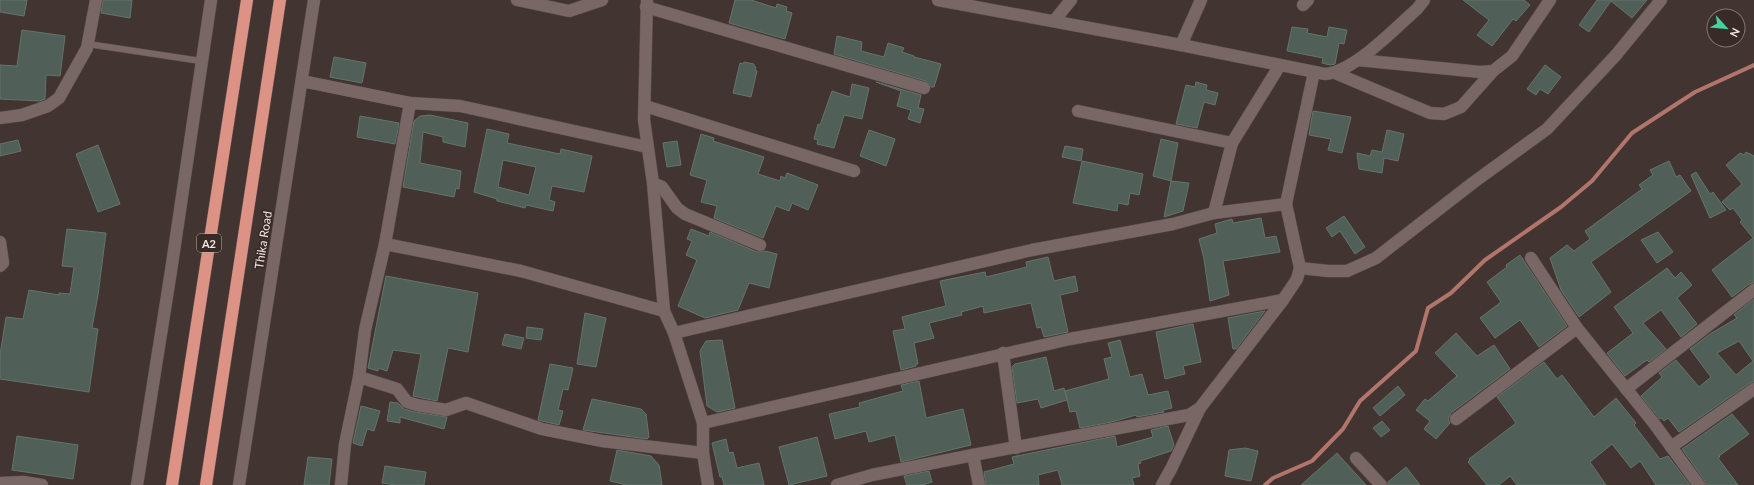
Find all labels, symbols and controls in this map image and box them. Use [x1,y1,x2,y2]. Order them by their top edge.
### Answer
north arrow [1706,8,1746,48]
text: N [1728,26,1743,39]
street label: Thika Road [251,210,275,270]
road number: A2 [197,234,221,252]

